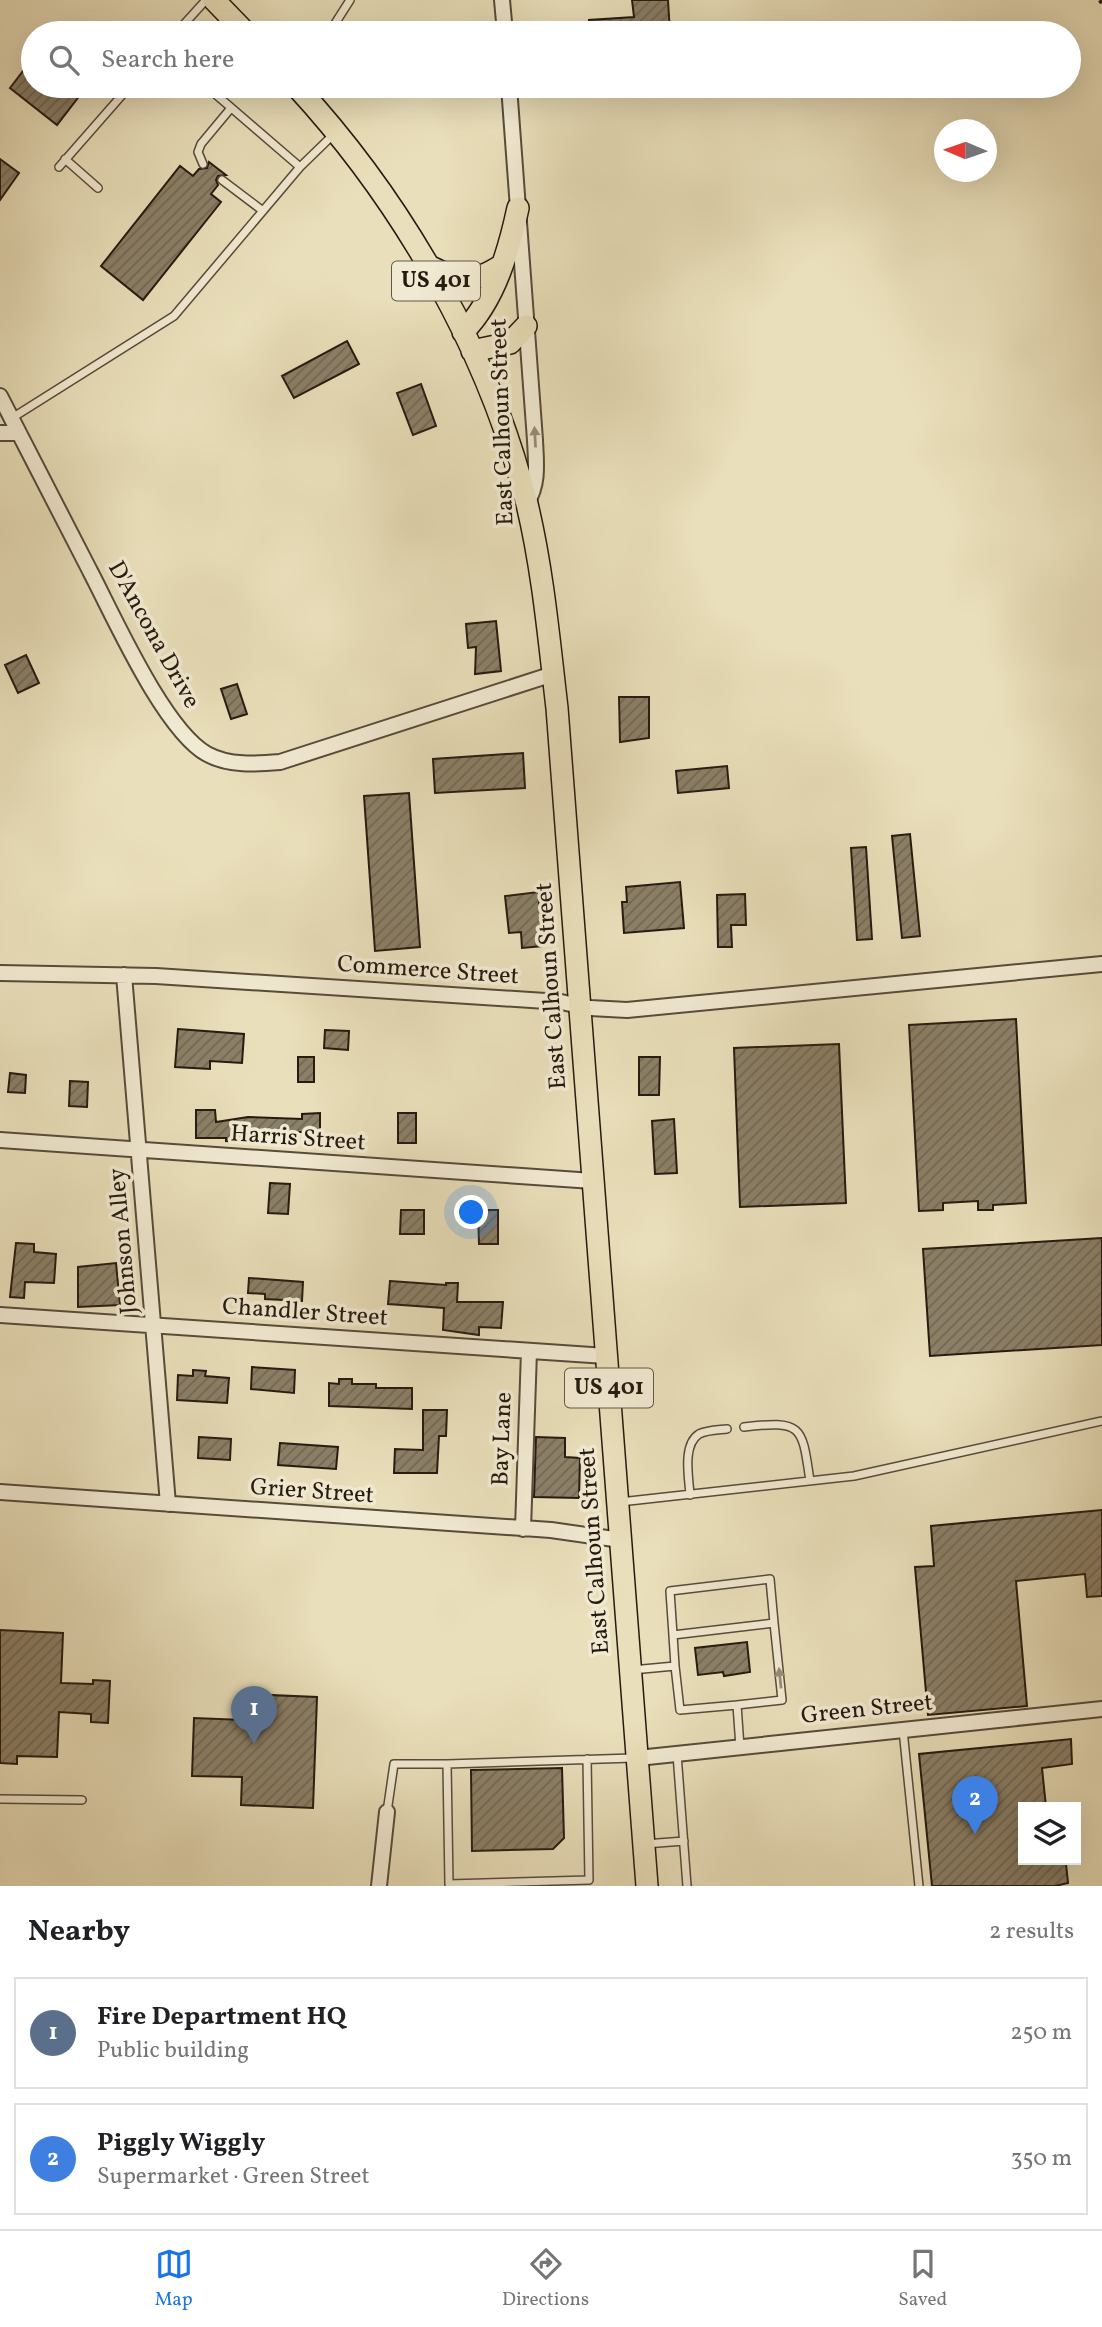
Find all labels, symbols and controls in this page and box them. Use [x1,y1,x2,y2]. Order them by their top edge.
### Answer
search box [21,21,1081,98]
icon: search [45,41,83,79]
text: Search here [101,42,234,78]
north arrow [934,119,997,182]
road number: US 401 [392,262,480,300]
street label: East Calhoun Street [482,318,524,526]
one-way arrow [529,426,540,448]
street label: D'Ancona Drive [98,555,208,715]
street label: East Calhoun Street [528,881,576,1091]
street label: Commerce Street [336,948,520,994]
street label: Harris Street [229,1117,367,1161]
street label: Johnson Alley [101,1166,147,1315]
your location [454,1195,488,1229]
street label: Chandler Street [221,1290,389,1336]
road number: US 401 [565,1368,653,1408]
street label: Bay Lane [484,1391,522,1487]
street label: East Calhoun Street [571,1446,619,1656]
street label: Grier Street [249,1471,375,1513]
one-way arrow [774,1667,785,1689]
pin: 1 [231,1686,277,1744]
street label: Green Street [799,1686,935,1734]
pin: 2 [952,1776,998,1834]
map controls [1018,1802,1081,1865]
button: layers [1018,1802,1081,1865]
text: Nearby [28,1911,130,1953]
text: 2 results [989,1916,1074,1948]
text: Fire Department HQ [97,1999,346,2035]
text: 1 [48,2017,58,2049]
text: 250 m [1010,2017,1072,2049]
text: Public building [97,2035,249,2067]
text: Piggly Wiggly [97,2125,265,2161]
text: 2 [47,2143,59,2175]
text: 350 m [1011,2143,1072,2175]
text: Supermarket · Green Street [97,2161,370,2193]
tab: Map [155,2245,193,2313]
tab: Directions [502,2245,589,2313]
tab: Saved [898,2245,947,2313]

